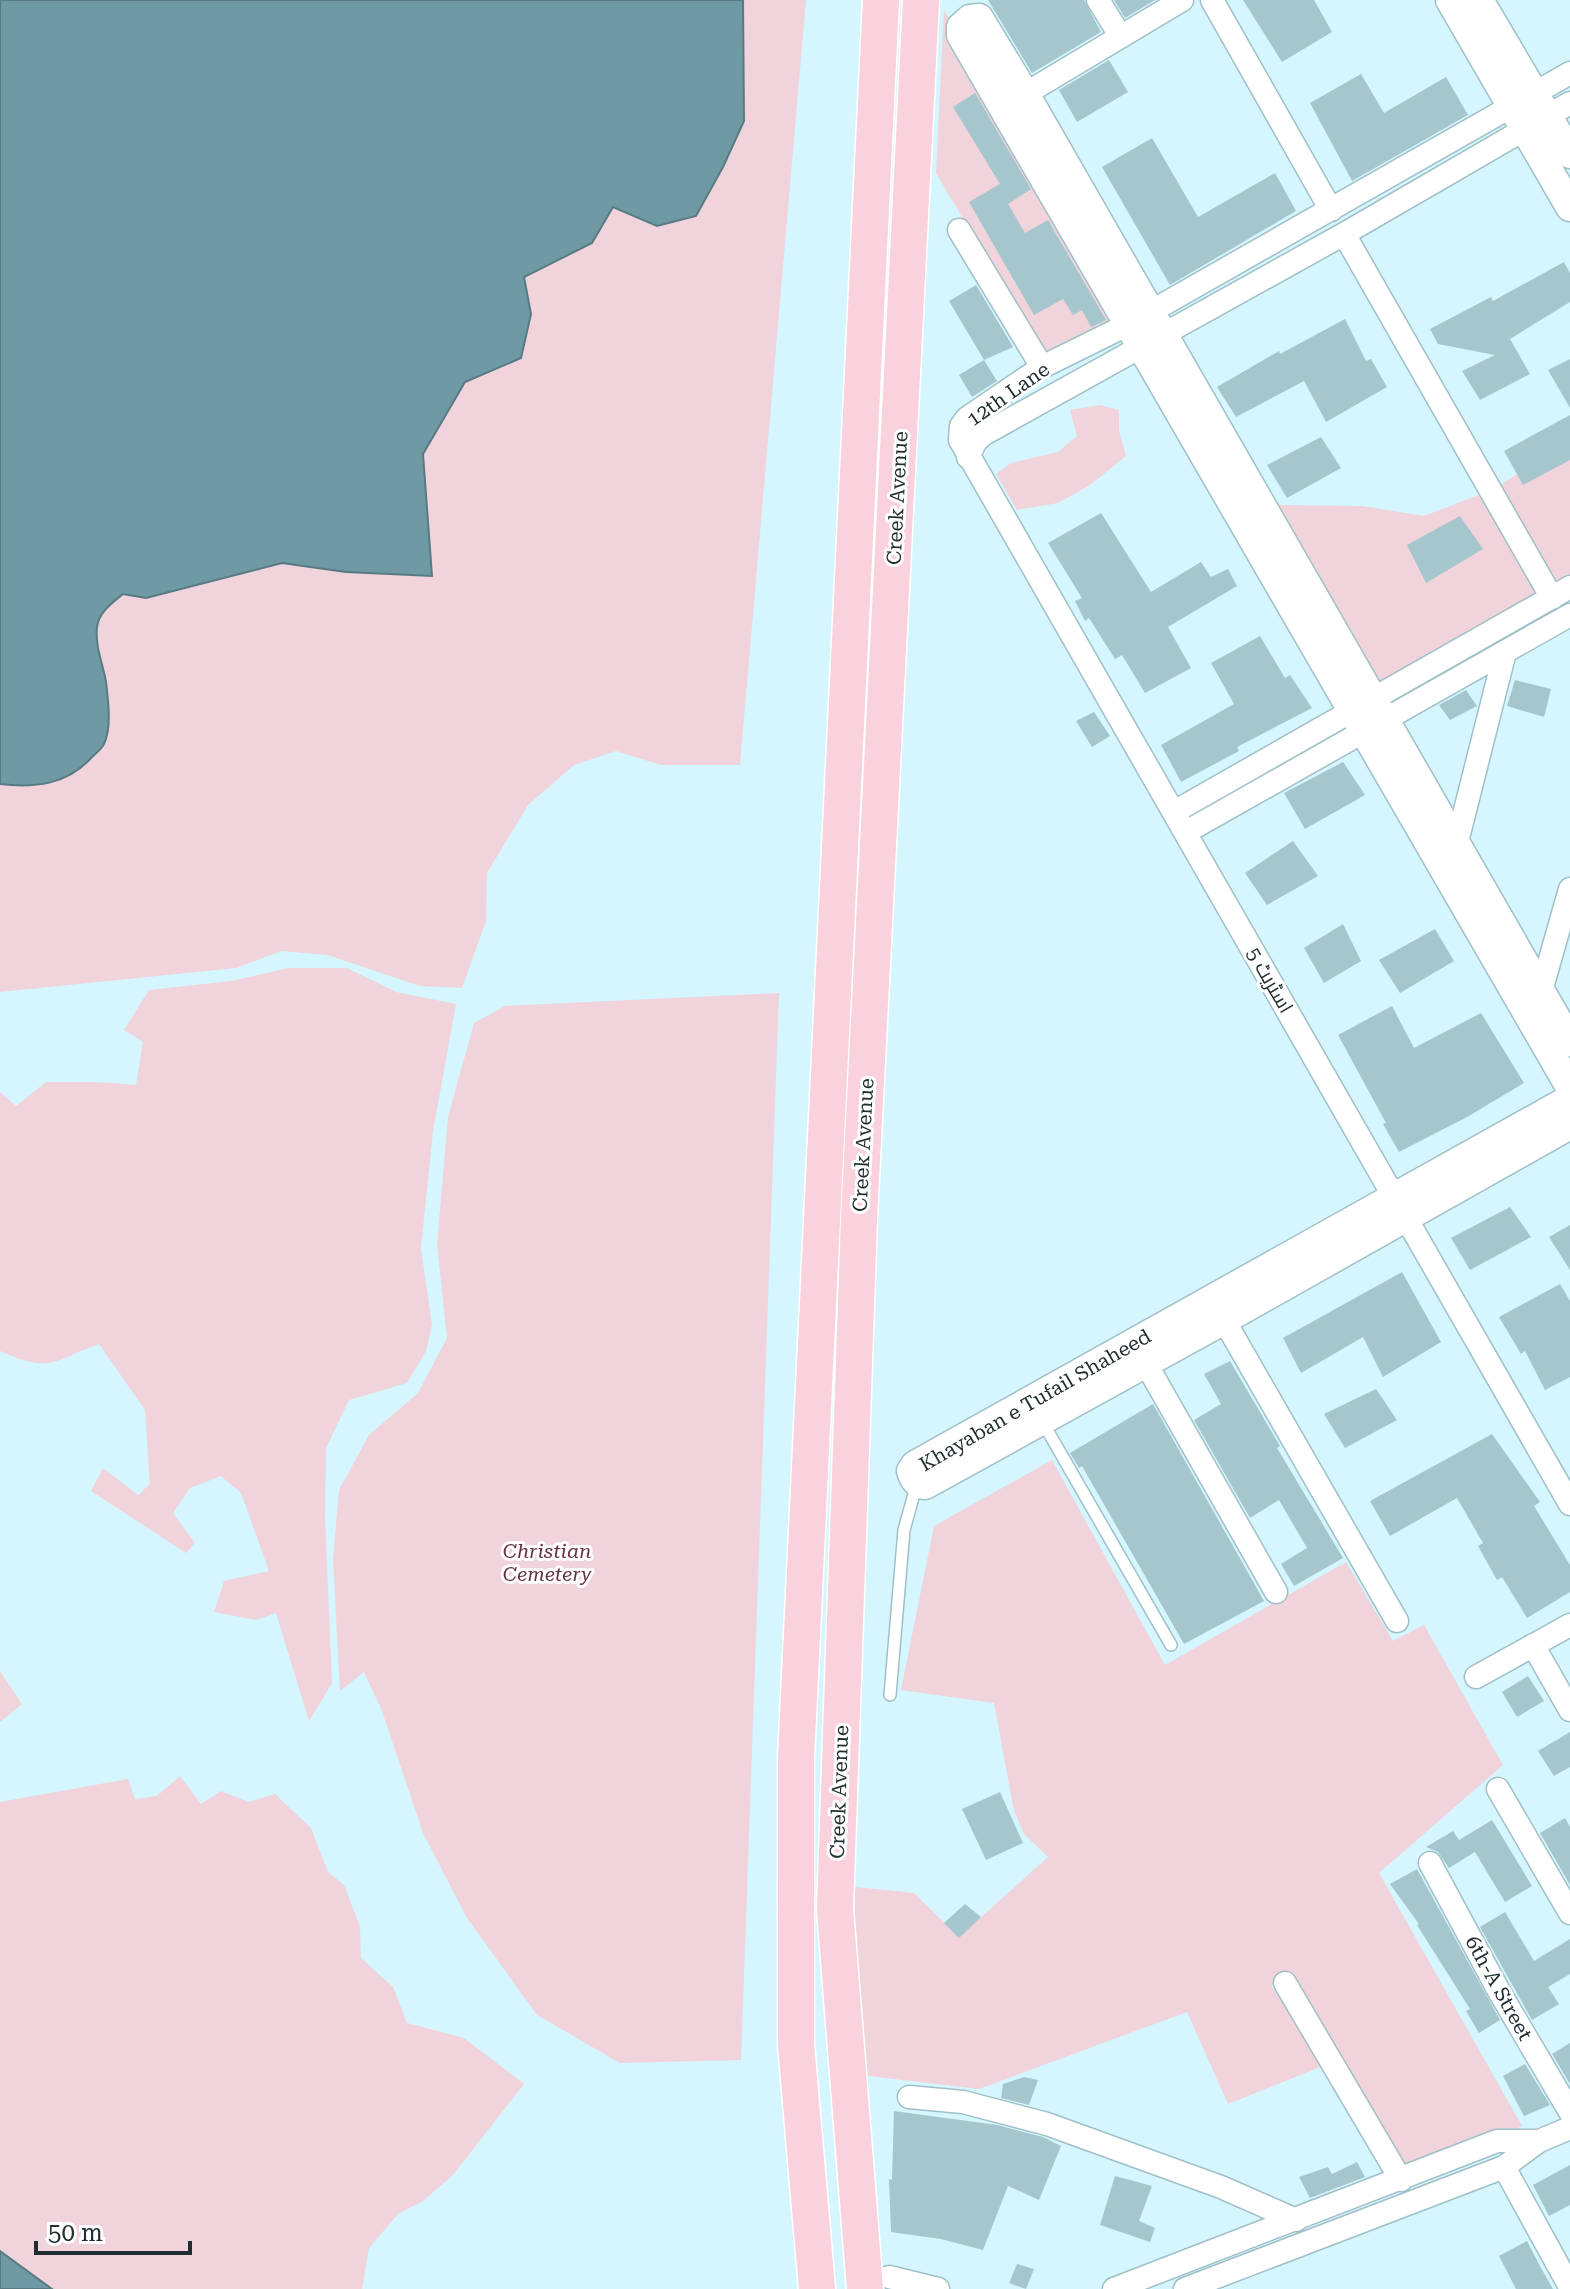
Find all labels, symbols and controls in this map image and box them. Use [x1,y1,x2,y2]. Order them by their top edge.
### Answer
street label: 12th Lane [962,357,1054,431]
street label: Creek Avenue [882,431,912,565]
street label: اسٹریٹ 5 [1242,943,1298,1017]
street label: Creek Avenue [848,1078,878,1212]
street label: Khayaban e Tufail Shaheed [915,1324,1155,1476]
park label: Christian Cemetery [503,1539,592,1586]
street label: Creek Avenue [825,1725,853,1859]
street label: 6th-A Street [1460,1931,1538,2045]
scale bar [36,2205,190,2255]
text: 50 m [48,2219,103,2247]

